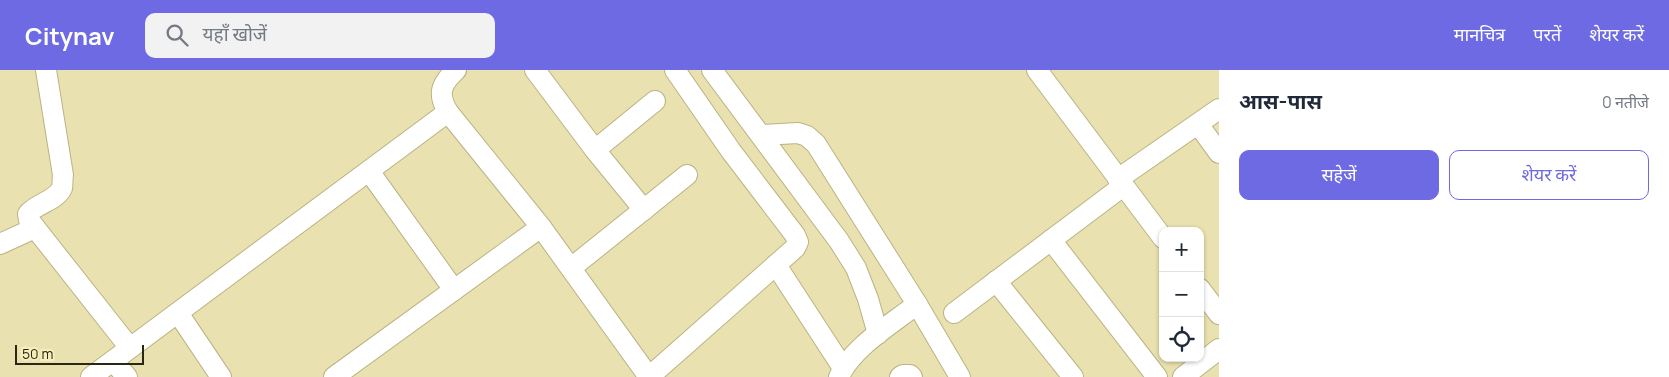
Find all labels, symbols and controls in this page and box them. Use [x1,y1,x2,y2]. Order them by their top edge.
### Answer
search box [145,13,495,58]
text: Citynav [25,19,115,52]
icon: search [163,21,191,49]
text: यहाँ खोजें [203,21,267,47]
text: मानचित्र [1454,22,1505,46]
text: परतें [1533,22,1561,46]
text: शेयर करें [1589,22,1644,46]
text: आस-पास [1239,87,1322,115]
text: 0 नतीजे [1602,91,1649,113]
button: सहेजें [1239,150,1439,200]
button: शेयर करें [1449,150,1649,200]
map controls [1159,227,1204,362]
button: + [1159,227,1204,272]
button: − [1159,272,1204,317]
button: locate [1159,317,1204,362]
scale bar [15,342,144,365]
text: 50 m [22,344,53,363]

